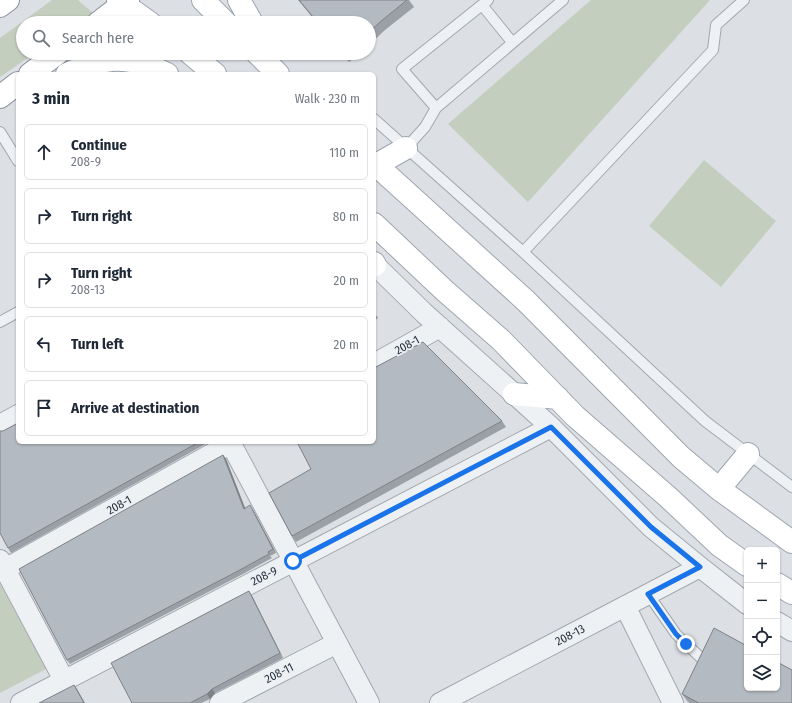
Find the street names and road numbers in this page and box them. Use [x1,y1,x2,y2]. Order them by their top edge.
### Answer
street label: 208-1 [392,333,422,357]
street label: 208-1 [104,493,134,517]
street label: 208-9 [248,563,280,589]
street label: 208-13 [553,621,587,649]
street label: 208-11 [262,660,296,686]

